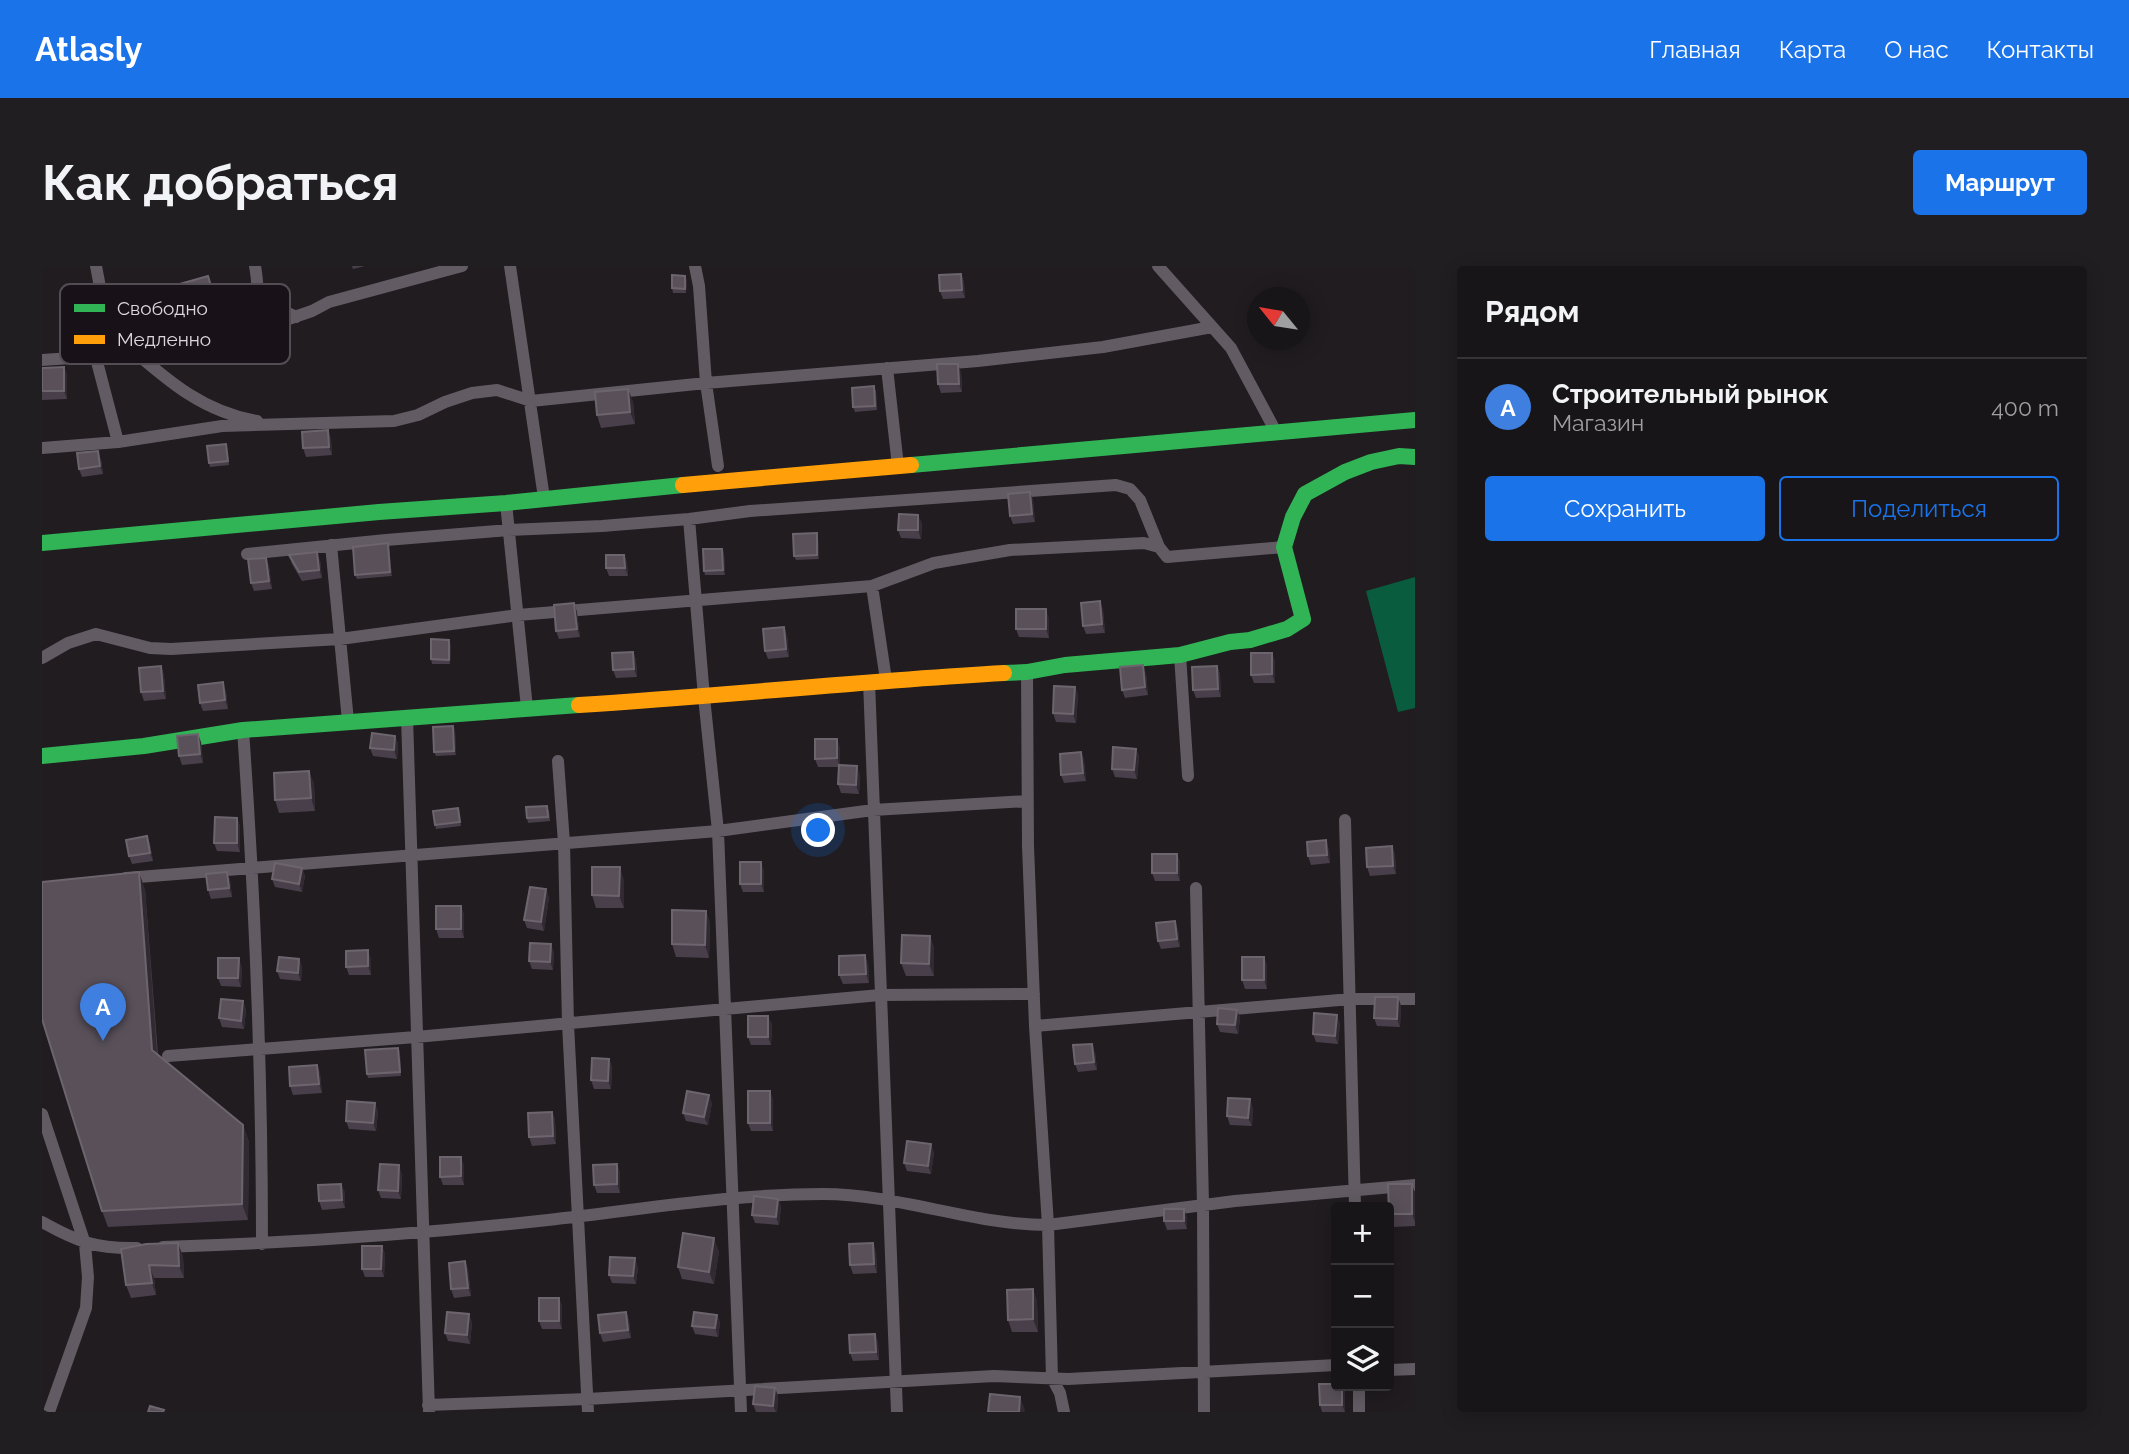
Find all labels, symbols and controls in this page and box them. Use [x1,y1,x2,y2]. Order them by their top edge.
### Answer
text: Atlasly [35,30,142,69]
text: Главная [1649,35,1741,64]
text: Карта [1779,35,1846,64]
text: О нас [1884,35,1949,64]
text: Контакты [1987,35,2094,64]
button: Маршрут [1913,150,2087,215]
text: Как добраться [42,154,399,211]
legend [60,284,290,364]
north arrow [1247,287,1310,350]
text: Рядом [1485,294,1579,329]
text: Свободно [117,297,208,319]
text: Медленно [117,328,211,350]
text: Строительный рынок [1552,379,1829,409]
text: A [1500,394,1516,421]
text: 400 m [1991,394,2059,421]
text: Магазин [1552,409,1644,436]
button: Сохранить [1485,476,1765,541]
button: Поделиться [1779,476,2059,541]
your location [801,813,835,847]
pin: A [80,983,126,1041]
map controls [1331,1202,1394,1391]
button: + [1331,1202,1394,1265]
button: − [1331,1265,1394,1328]
button: layers [1331,1328,1394,1391]

